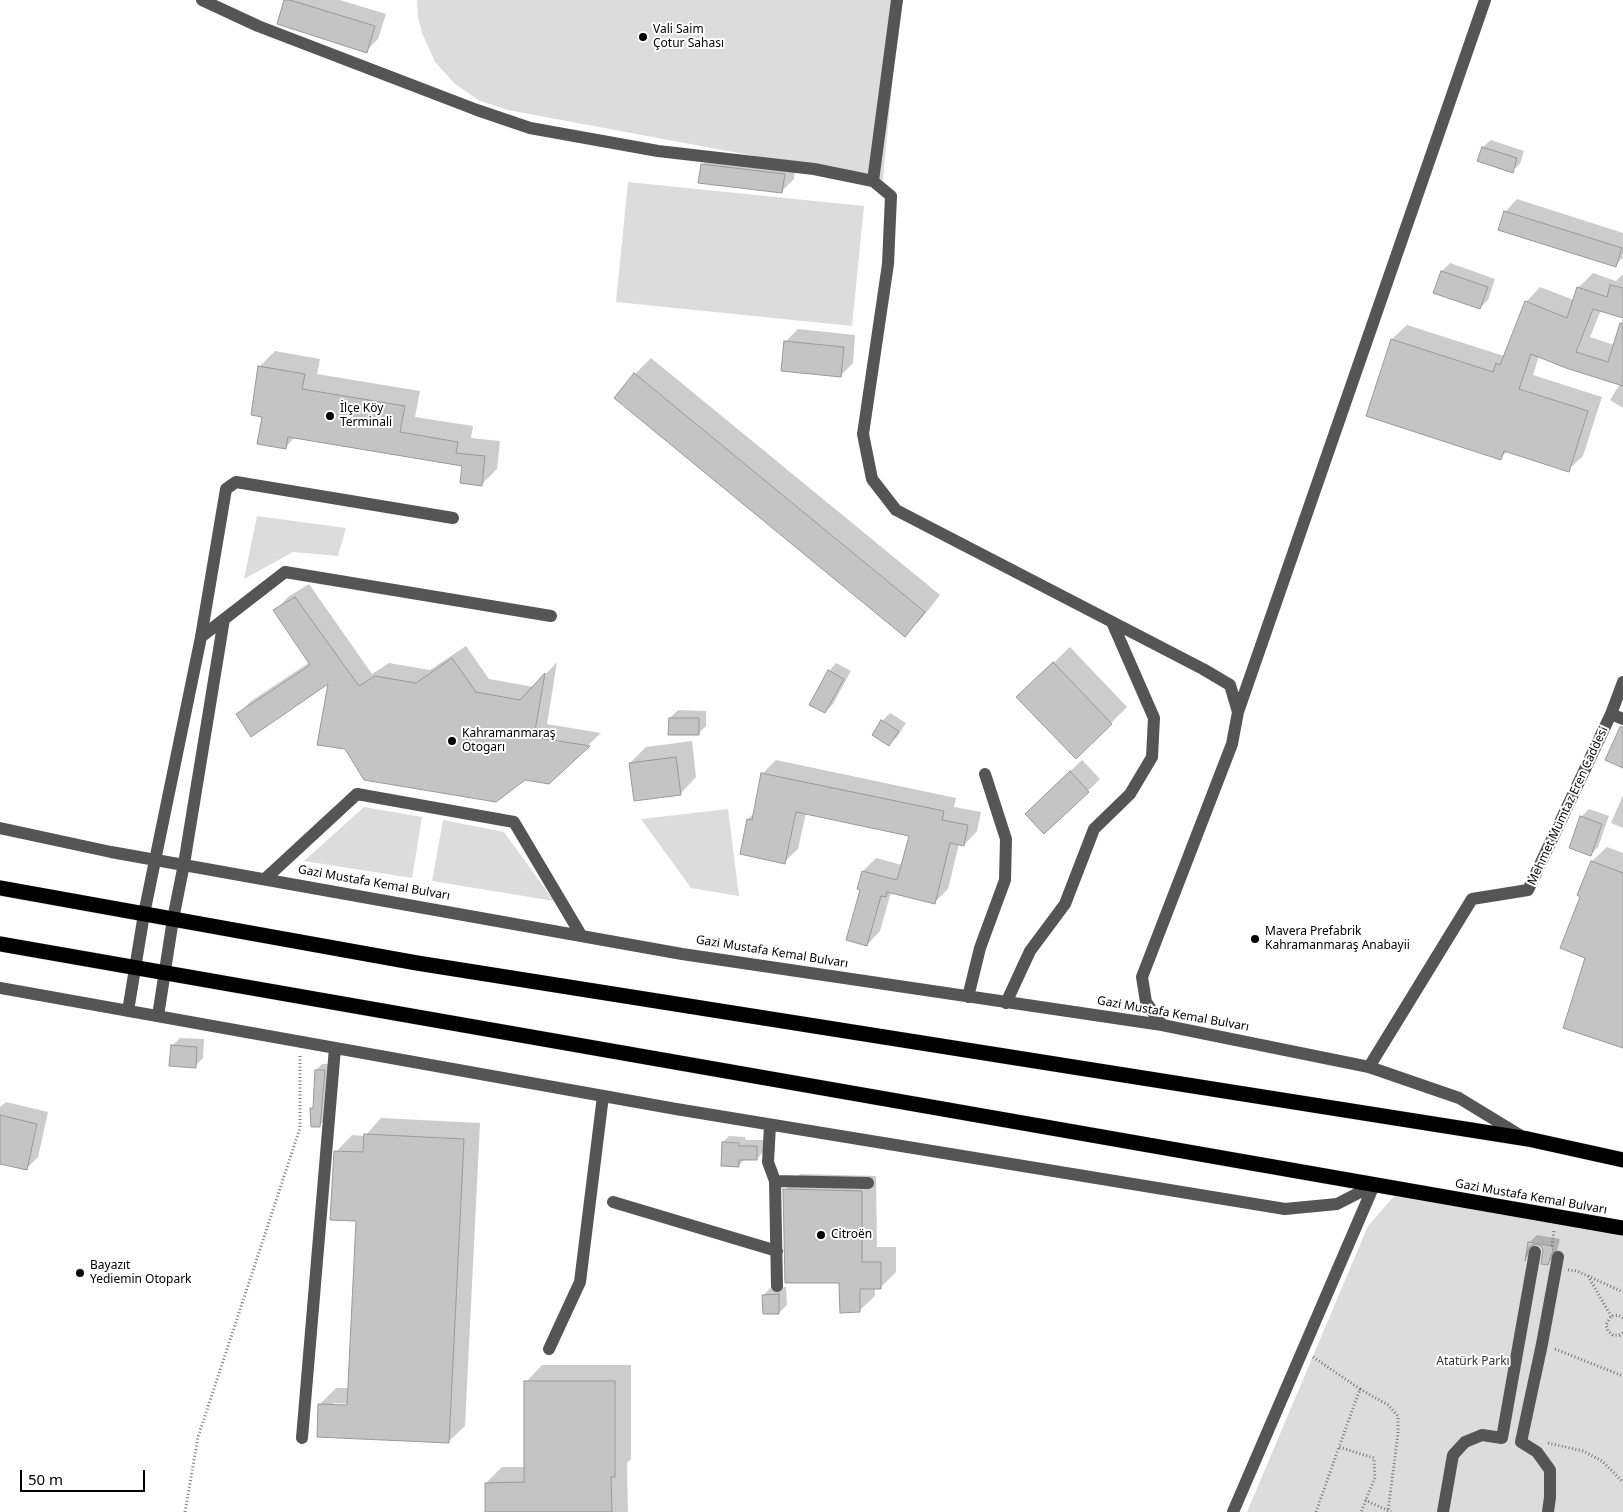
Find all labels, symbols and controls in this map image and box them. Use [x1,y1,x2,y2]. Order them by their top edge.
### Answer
place label: Vali Saim Çotur Sahası [653,23,724,51]
marker: Vali Saim Çotur Sahası [637,31,649,43]
place label: İlçe Köy Terminali [340,402,392,430]
marker: İlçe Köy Terminali [324,410,336,422]
street label: Mehmet Mümtaz Eren Caddesi [1525,724,1611,888]
place label: Kahramanmaraş Otogarı [462,727,556,755]
marker: Kahramanmaraş Otogarı [446,735,458,747]
street label: Gazi Mustafa Kemal Bulvarı [297,863,451,903]
place label: Mavera Prefabrik Kahramanmaraş Anabayii [1265,925,1410,953]
street label: Gazi Mustafa Kemal Bulvarı [695,933,849,971]
marker: Mavera Prefabrik Kahramanmaraş Anabayii [1249,933,1261,945]
street label: Gazi Mustafa Kemal Bulvarı [1096,994,1250,1034]
street label: Gazi Mustafa Kemal Bulvarı [1454,1177,1608,1217]
place label: Citroën [831,1228,872,1242]
marker: Citroën [815,1229,827,1241]
place label: Bayazıt Yediemin Otopark [90,1259,191,1287]
marker: Bayazıt Yediemin Otopark [74,1267,86,1279]
park label: Atatürk Parkı [1436,1355,1510,1369]
scale bar [22,1460,148,1492]
text: 50 m [28,1469,63,1489]

